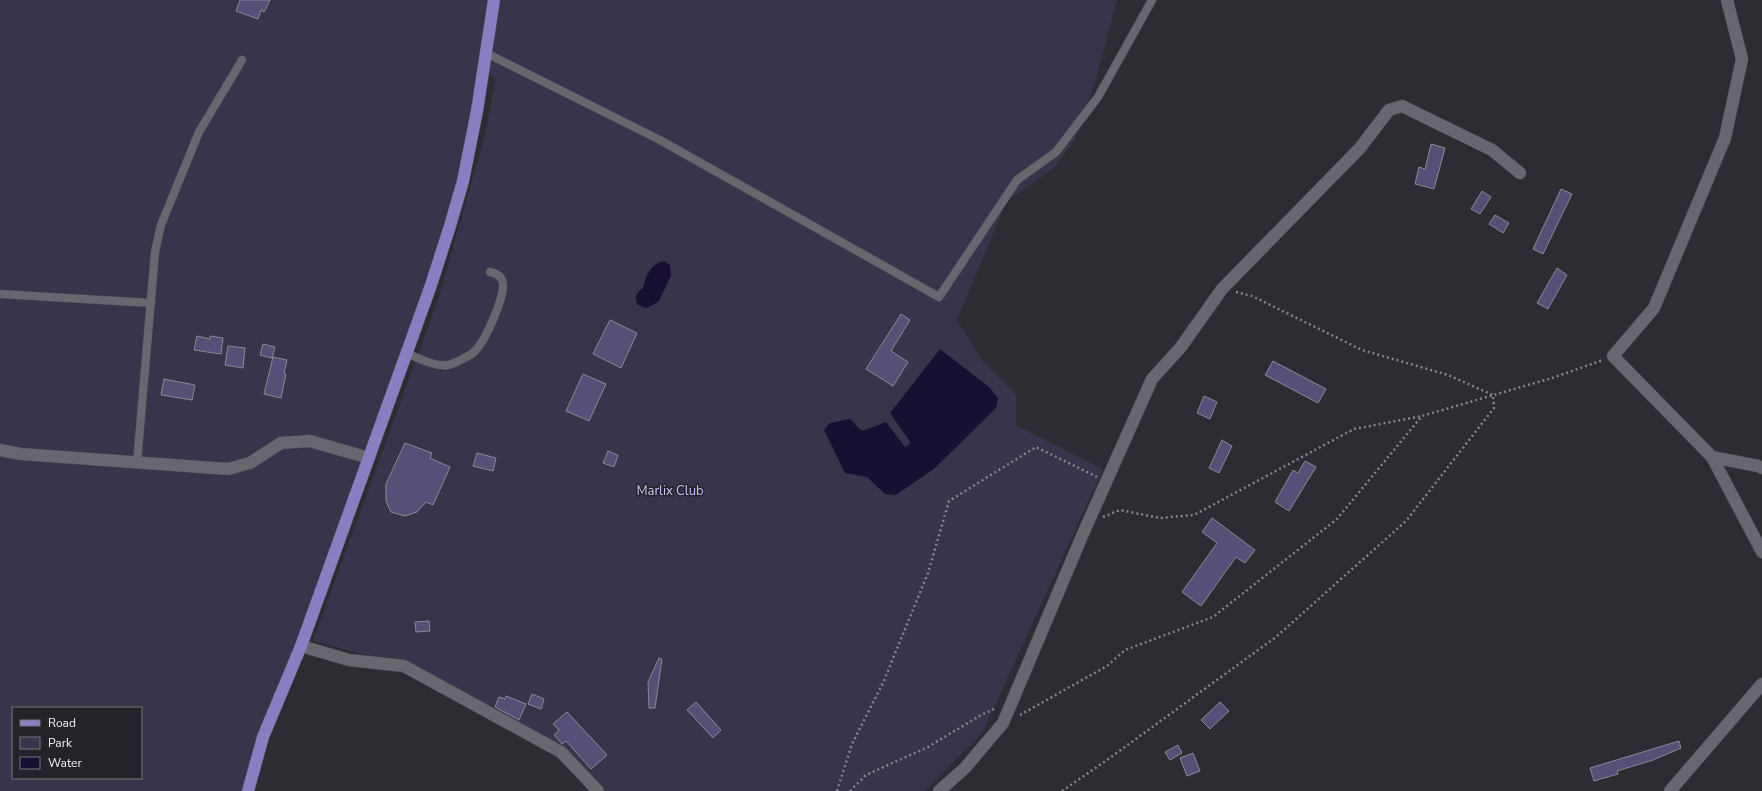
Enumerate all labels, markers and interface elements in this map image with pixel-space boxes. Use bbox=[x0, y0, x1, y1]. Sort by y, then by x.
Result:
park label: Marlix Club bbox=[636, 482, 704, 500]
legend bbox=[12, 707, 142, 779]
text: Road bbox=[48, 715, 76, 731]
text: Park bbox=[48, 735, 73, 751]
text: Water bbox=[48, 755, 82, 771]

